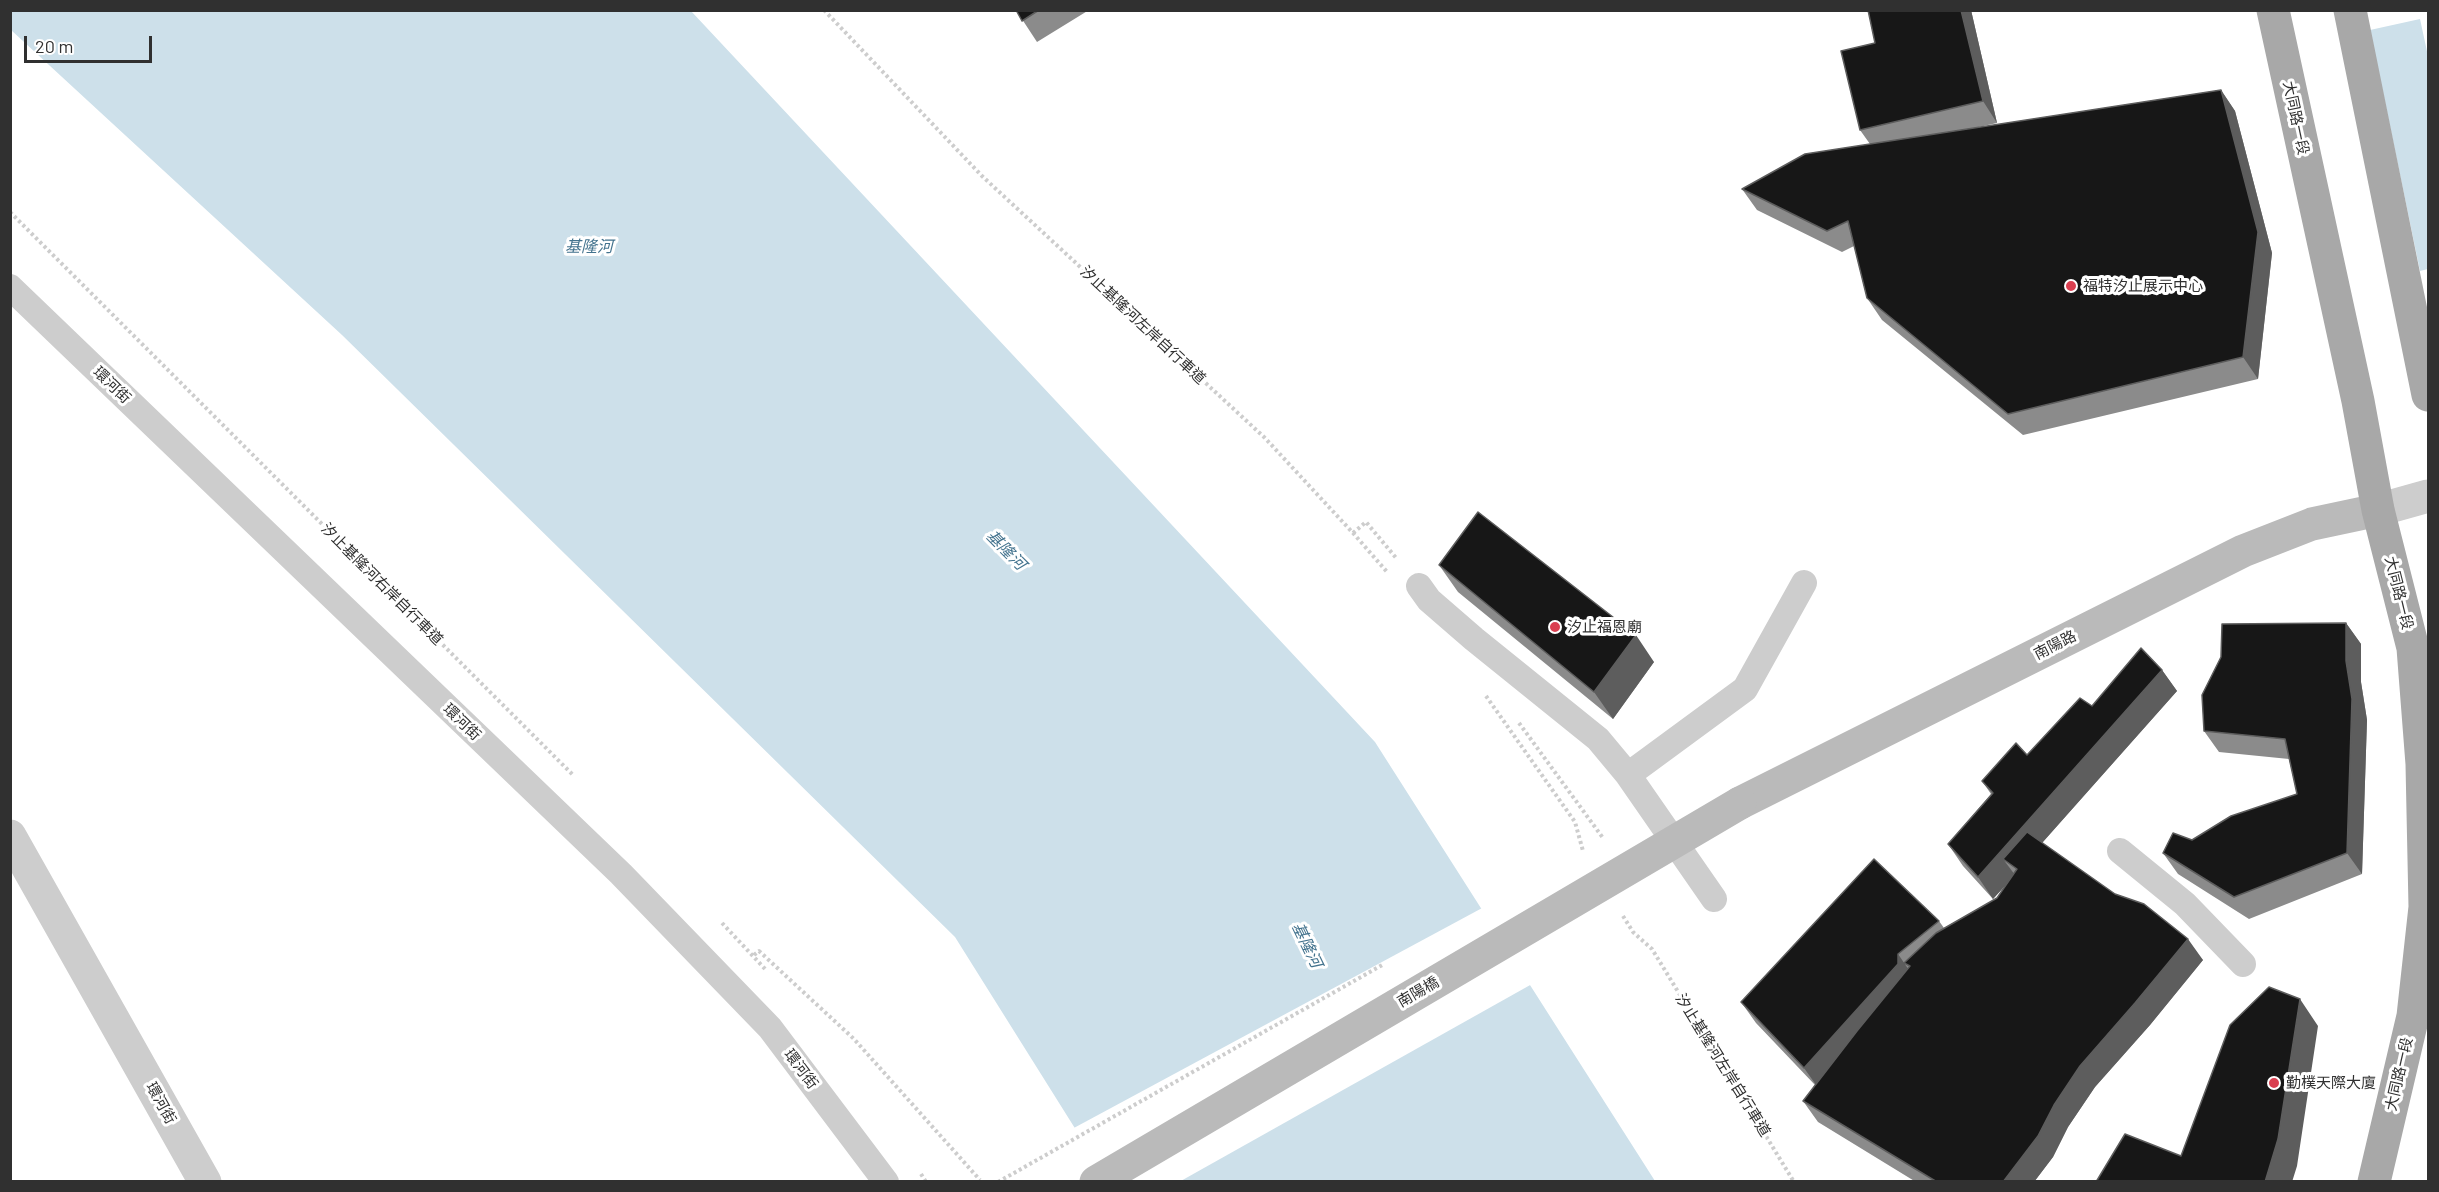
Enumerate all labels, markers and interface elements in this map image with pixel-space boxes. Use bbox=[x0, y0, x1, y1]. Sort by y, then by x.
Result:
scale bar bbox=[27, 24, 154, 62]
text: 20 m bbox=[35, 35, 73, 57]
street label: 大同路一段 bbox=[2279, 79, 2313, 157]
water label: 基隆河 bbox=[565, 237, 613, 257]
street label: 汐止基隆河左岸自行車道 bbox=[1077, 262, 1209, 388]
place label: 福特汐止展示中心 bbox=[2083, 277, 2203, 295]
marker: 福特汐止展示中心 bbox=[2064, 279, 2078, 293]
street label: 環河街 bbox=[90, 363, 134, 407]
street label: 汐止基隆河右岸自行車道 bbox=[317, 519, 447, 649]
water label: 基隆河 bbox=[982, 526, 1030, 574]
street label: 大同路一段 bbox=[2381, 554, 2417, 632]
place label: 汐止福恩廟 bbox=[1567, 618, 1642, 636]
marker: 汐止福恩廟 bbox=[1548, 620, 1562, 634]
street label: 南陽路 bbox=[2031, 627, 2079, 663]
street label: 環河街 bbox=[440, 700, 484, 744]
water label: 基隆河 bbox=[1288, 919, 1326, 971]
street label: 南陽橋 bbox=[1394, 973, 1442, 1011]
street label: 汐止基隆河左岸自行車道 bbox=[1672, 990, 1774, 1140]
street label: 大同路一段 bbox=[2382, 1035, 2416, 1113]
street label: 環河街 bbox=[780, 1046, 822, 1092]
place label: 勤樸天際大廈 bbox=[2286, 1074, 2376, 1092]
marker: 勤樸天際大廈 bbox=[2267, 1076, 2281, 1090]
street label: 環河街 bbox=[142, 1079, 180, 1127]

